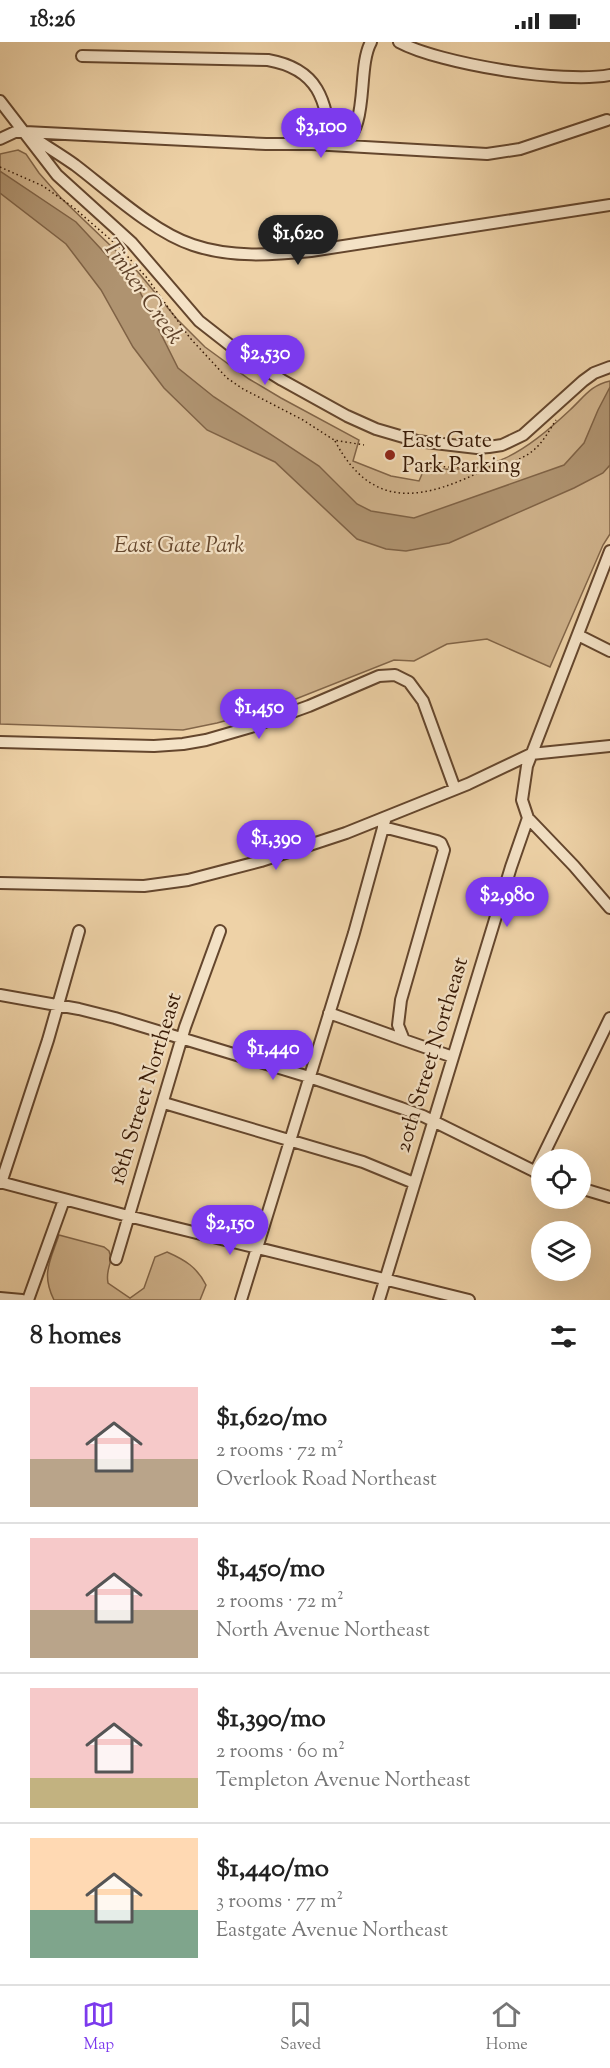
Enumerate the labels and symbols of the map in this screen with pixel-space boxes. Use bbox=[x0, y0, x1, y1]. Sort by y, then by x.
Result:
pin: $3,100 bbox=[272, 108, 370, 159]
pin: $1,620 bbox=[249, 215, 347, 266]
water label: Tinker Creek bbox=[93, 232, 191, 352]
pin: $2,530 bbox=[216, 335, 314, 386]
place label: East Gate Park Parking bbox=[402, 426, 521, 483]
marker: East Gate Park Parking bbox=[383, 448, 397, 462]
park label: East Gate Park bbox=[114, 531, 244, 563]
pin: $1,450 bbox=[210, 689, 308, 740]
pin: $1,390 bbox=[227, 820, 325, 871]
pin: $2,980 bbox=[458, 877, 556, 928]
street label: 20th Street Northeast bbox=[388, 953, 478, 1157]
street label: 18th Street Northeast bbox=[103, 989, 192, 1189]
pin: $1,440 bbox=[224, 1030, 322, 1081]
pin: $2,150 bbox=[181, 1205, 279, 1256]

